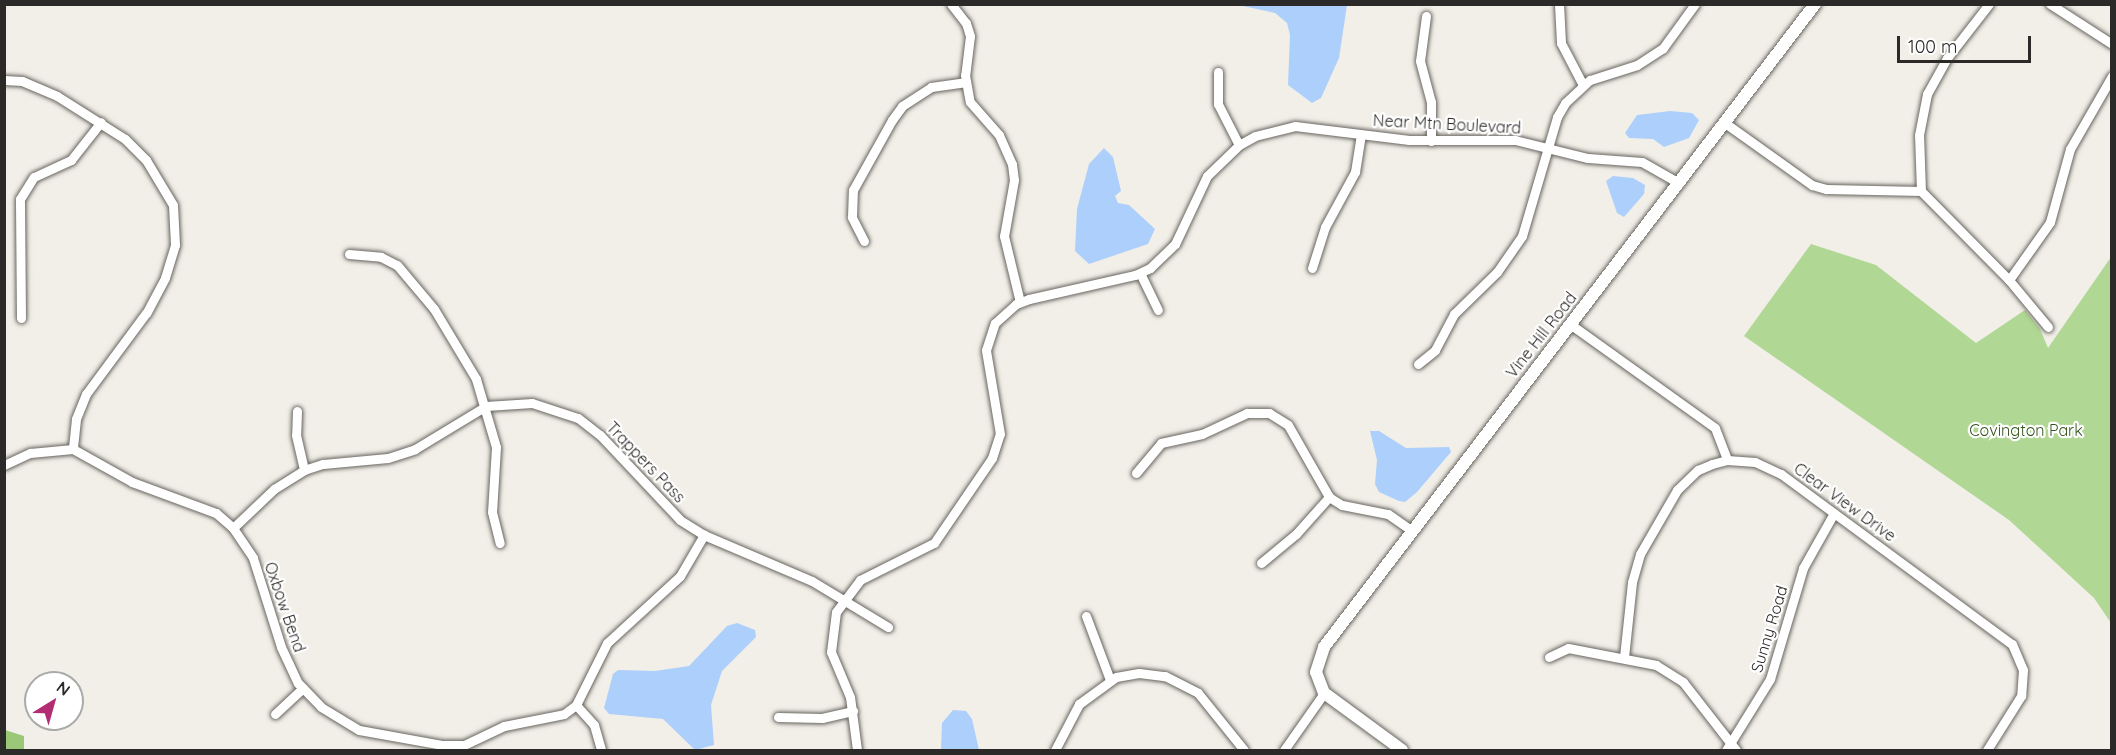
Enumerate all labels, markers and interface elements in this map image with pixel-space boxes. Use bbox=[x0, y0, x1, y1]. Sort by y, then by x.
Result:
scale bar bbox=[1900, 24, 2034, 62]
text: 100 m bbox=[1908, 35, 1957, 58]
street label: Near Mtn Boulevard bbox=[1372, 111, 1522, 137]
street label: Vine Hill Road bbox=[1502, 288, 1580, 382]
street label: Trappers Pass bbox=[603, 418, 689, 506]
park label: Covington Park bbox=[1969, 420, 2083, 440]
street label: Clear View Drive bbox=[1790, 459, 1900, 545]
street label: Oxbow Bend bbox=[261, 559, 309, 655]
street label: Sunny Road bbox=[1747, 583, 1791, 675]
north arrow bbox=[24, 671, 84, 731]
text: N bbox=[53, 677, 74, 700]

